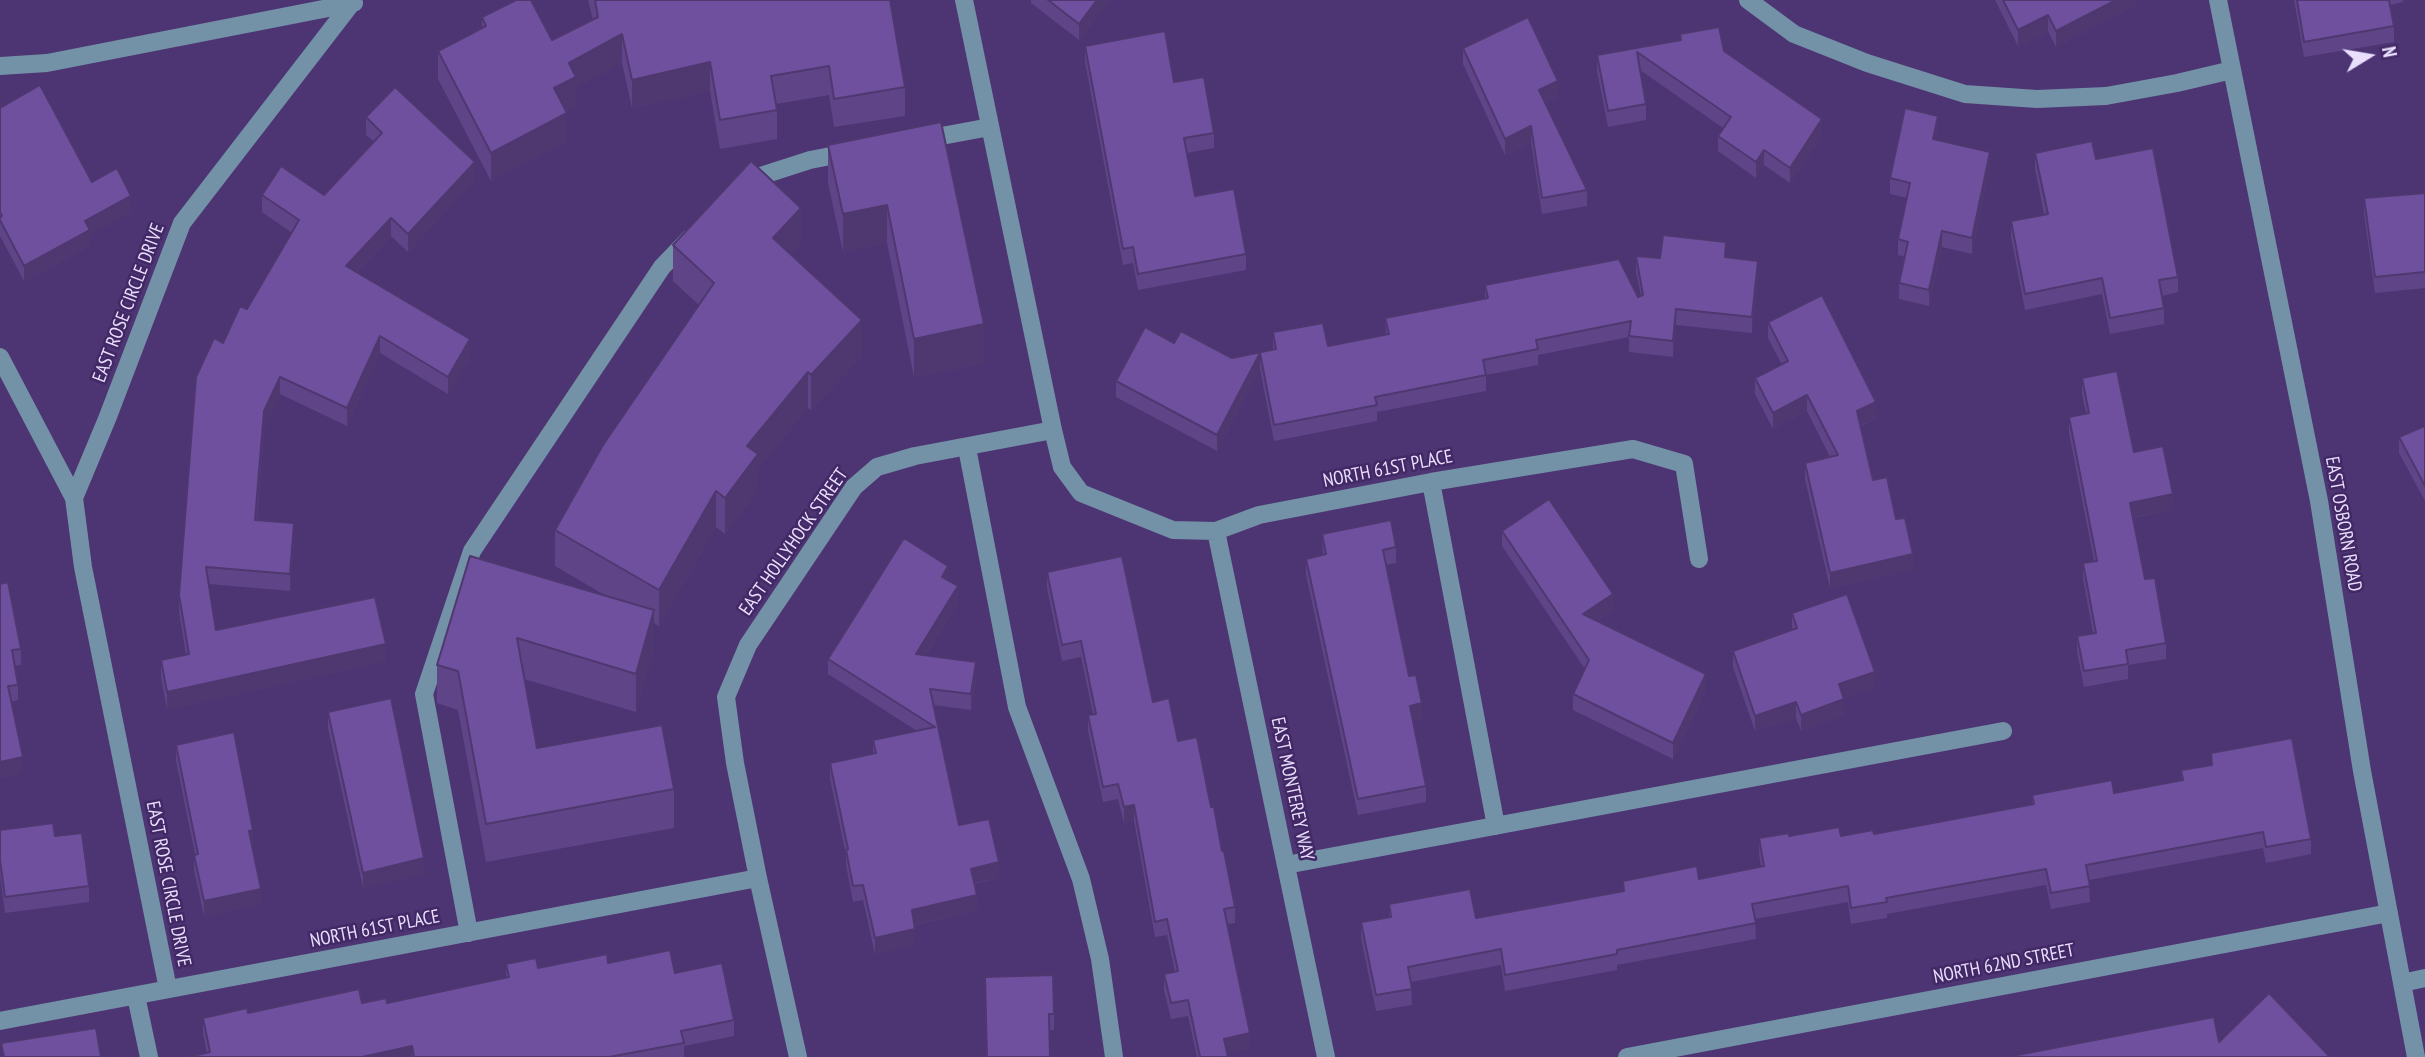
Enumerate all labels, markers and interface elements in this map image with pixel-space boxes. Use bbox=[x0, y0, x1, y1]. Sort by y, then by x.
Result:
north arrow bbox=[2334, 21, 2404, 91]
text: N bbox=[2377, 45, 2402, 59]
street label: EAST ROSE CIRCLE DRIVE bbox=[88, 220, 170, 386]
street label: NORTH 61ST PLACE bbox=[1321, 445, 1455, 493]
street label: EAST OSBORN ROAD bbox=[2320, 455, 2366, 593]
street label: EAST HOLLYHOCK STREET bbox=[735, 464, 853, 620]
street label: EAST MONTEREY WAY bbox=[1266, 715, 1318, 863]
street label: EAST ROSE CIRCLE DRIVE bbox=[141, 799, 195, 969]
street label: NORTH 61ST PLACE bbox=[308, 905, 442, 953]
street label: NORTH 62ND STREET bbox=[1931, 939, 2077, 989]

